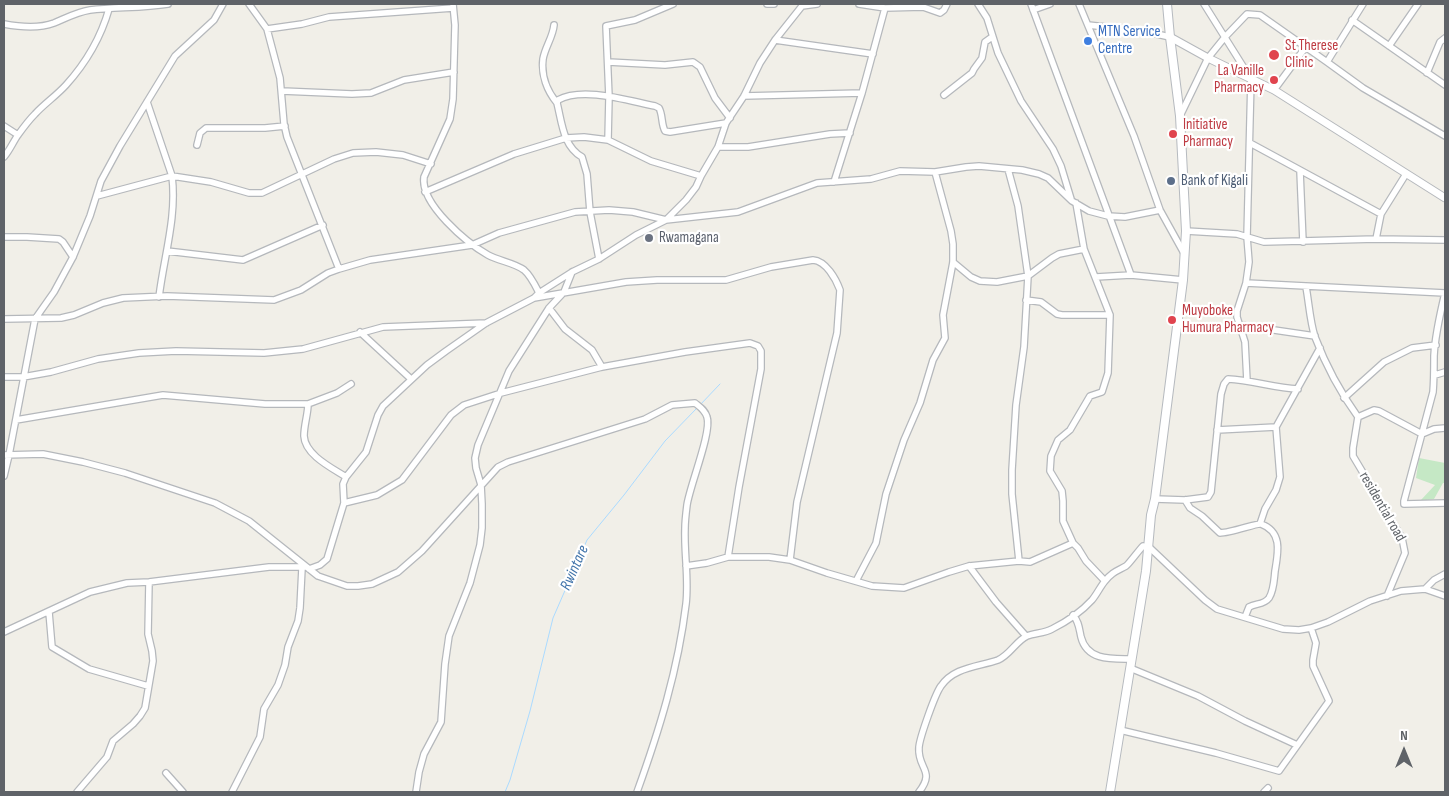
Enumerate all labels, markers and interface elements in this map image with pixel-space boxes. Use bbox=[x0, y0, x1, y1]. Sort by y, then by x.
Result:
place label: MTN Service Centre bbox=[1098, 23, 1160, 58]
marker: MTN Service Centre bbox=[1082, 35, 1094, 47]
place label: St Therese Clinic bbox=[1285, 37, 1338, 72]
marker: St Therese Clinic bbox=[1267, 48, 1281, 62]
place label: La Vanille Pharmacy bbox=[1214, 62, 1264, 97]
marker: La Vanille Pharmacy bbox=[1268, 74, 1280, 86]
place label: Initiative Pharmacy bbox=[1183, 116, 1233, 151]
marker: Initiative Pharmacy bbox=[1167, 128, 1179, 140]
place label: Bank of Kigali bbox=[1181, 172, 1248, 190]
marker: Bank of Kigali bbox=[1165, 175, 1177, 187]
place label: Rwamagana bbox=[659, 229, 719, 247]
marker: Rwamagana bbox=[643, 232, 655, 244]
place label: Muyoboke Humura Pharmacy bbox=[1182, 302, 1274, 337]
marker: Muyoboke Humura Pharmacy bbox=[1166, 314, 1178, 326]
street label: residential road bbox=[1355, 469, 1409, 545]
water label: Rwintare bbox=[557, 543, 593, 593]
north arrow bbox=[1379, 726, 1429, 776]
text: N bbox=[1400, 727, 1408, 744]

